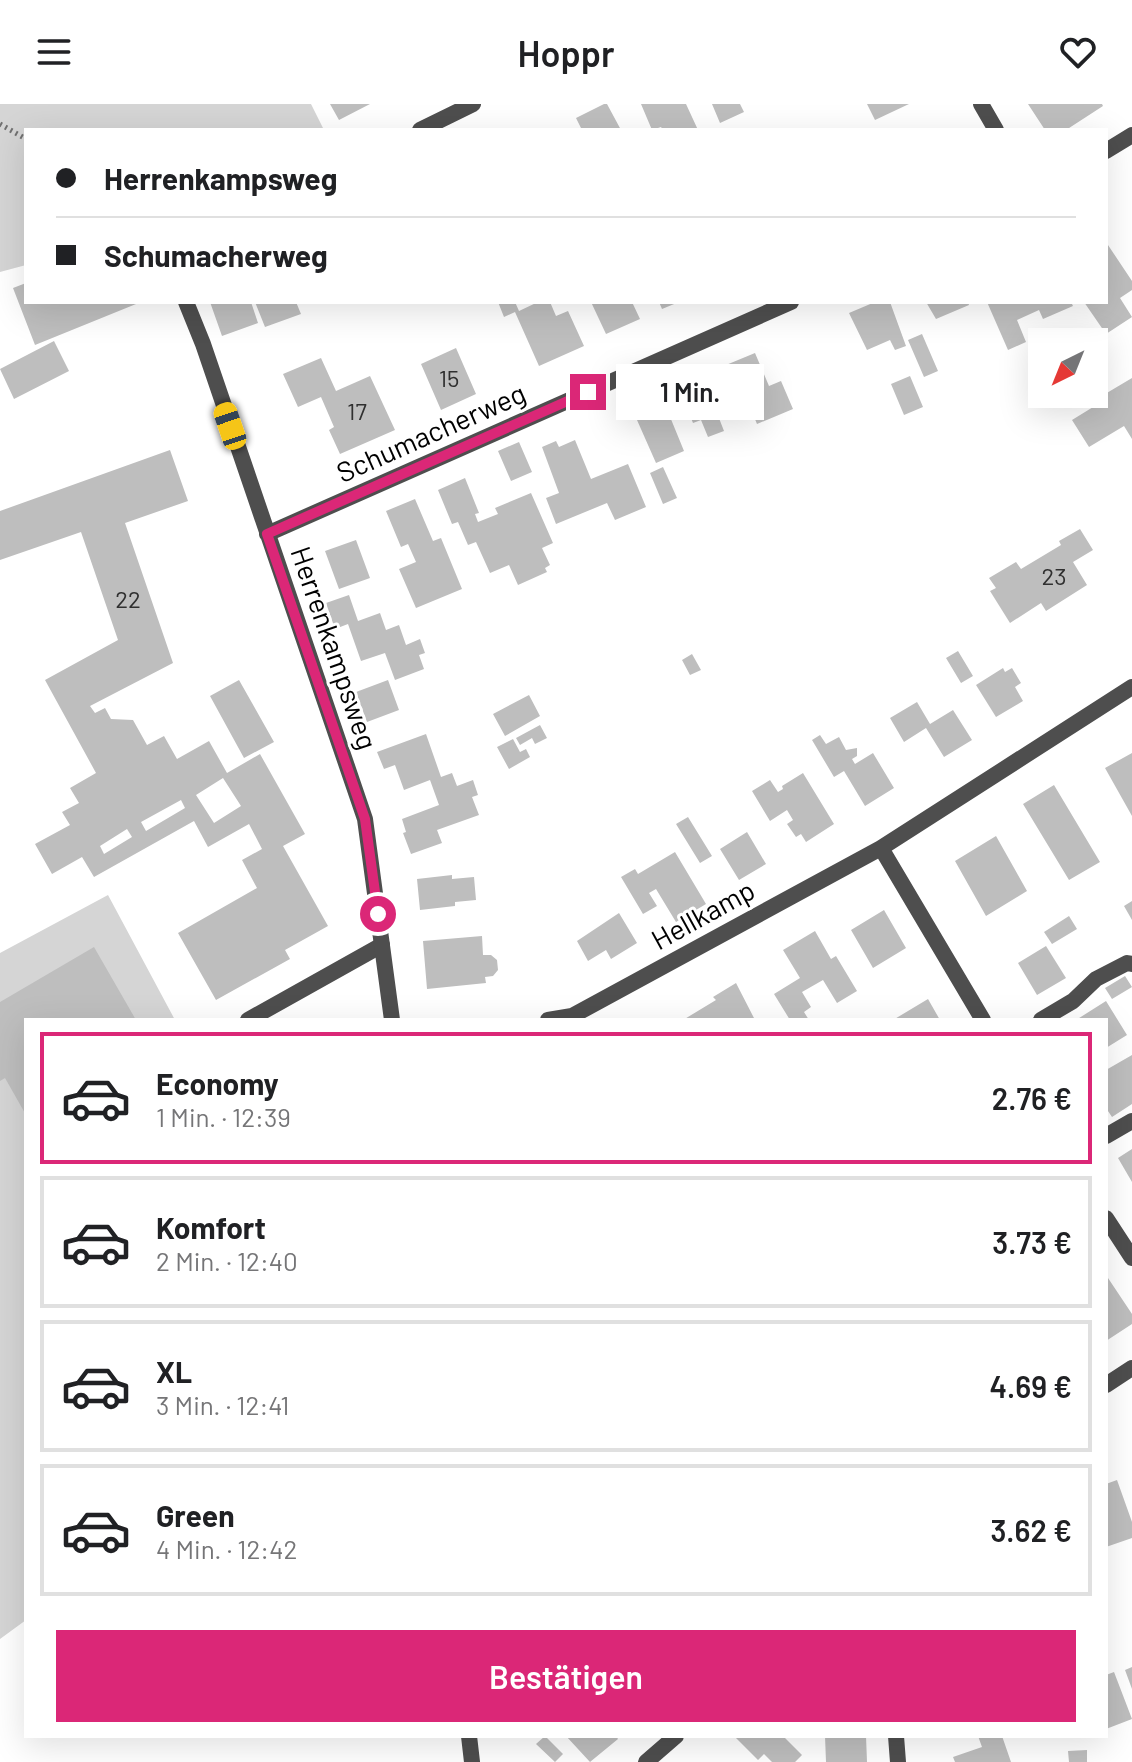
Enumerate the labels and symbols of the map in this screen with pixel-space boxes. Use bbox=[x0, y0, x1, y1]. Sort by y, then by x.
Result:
north arrow bbox=[1028, 328, 1108, 408]
house number: 15 bbox=[439, 363, 459, 392]
callout: 1 Min. bbox=[616, 364, 764, 420]
route end bbox=[570, 374, 606, 410]
street label: Schumacherweg bbox=[331, 375, 530, 489]
house number: 17 bbox=[347, 396, 367, 425]
car bbox=[211, 399, 249, 453]
street label: Herrenkampsweg bbox=[284, 542, 386, 754]
house number: 23 bbox=[1041, 561, 1067, 590]
house number: 22 bbox=[115, 584, 141, 613]
street label: Hellkamp bbox=[645, 872, 760, 956]
route start bbox=[360, 896, 396, 932]

